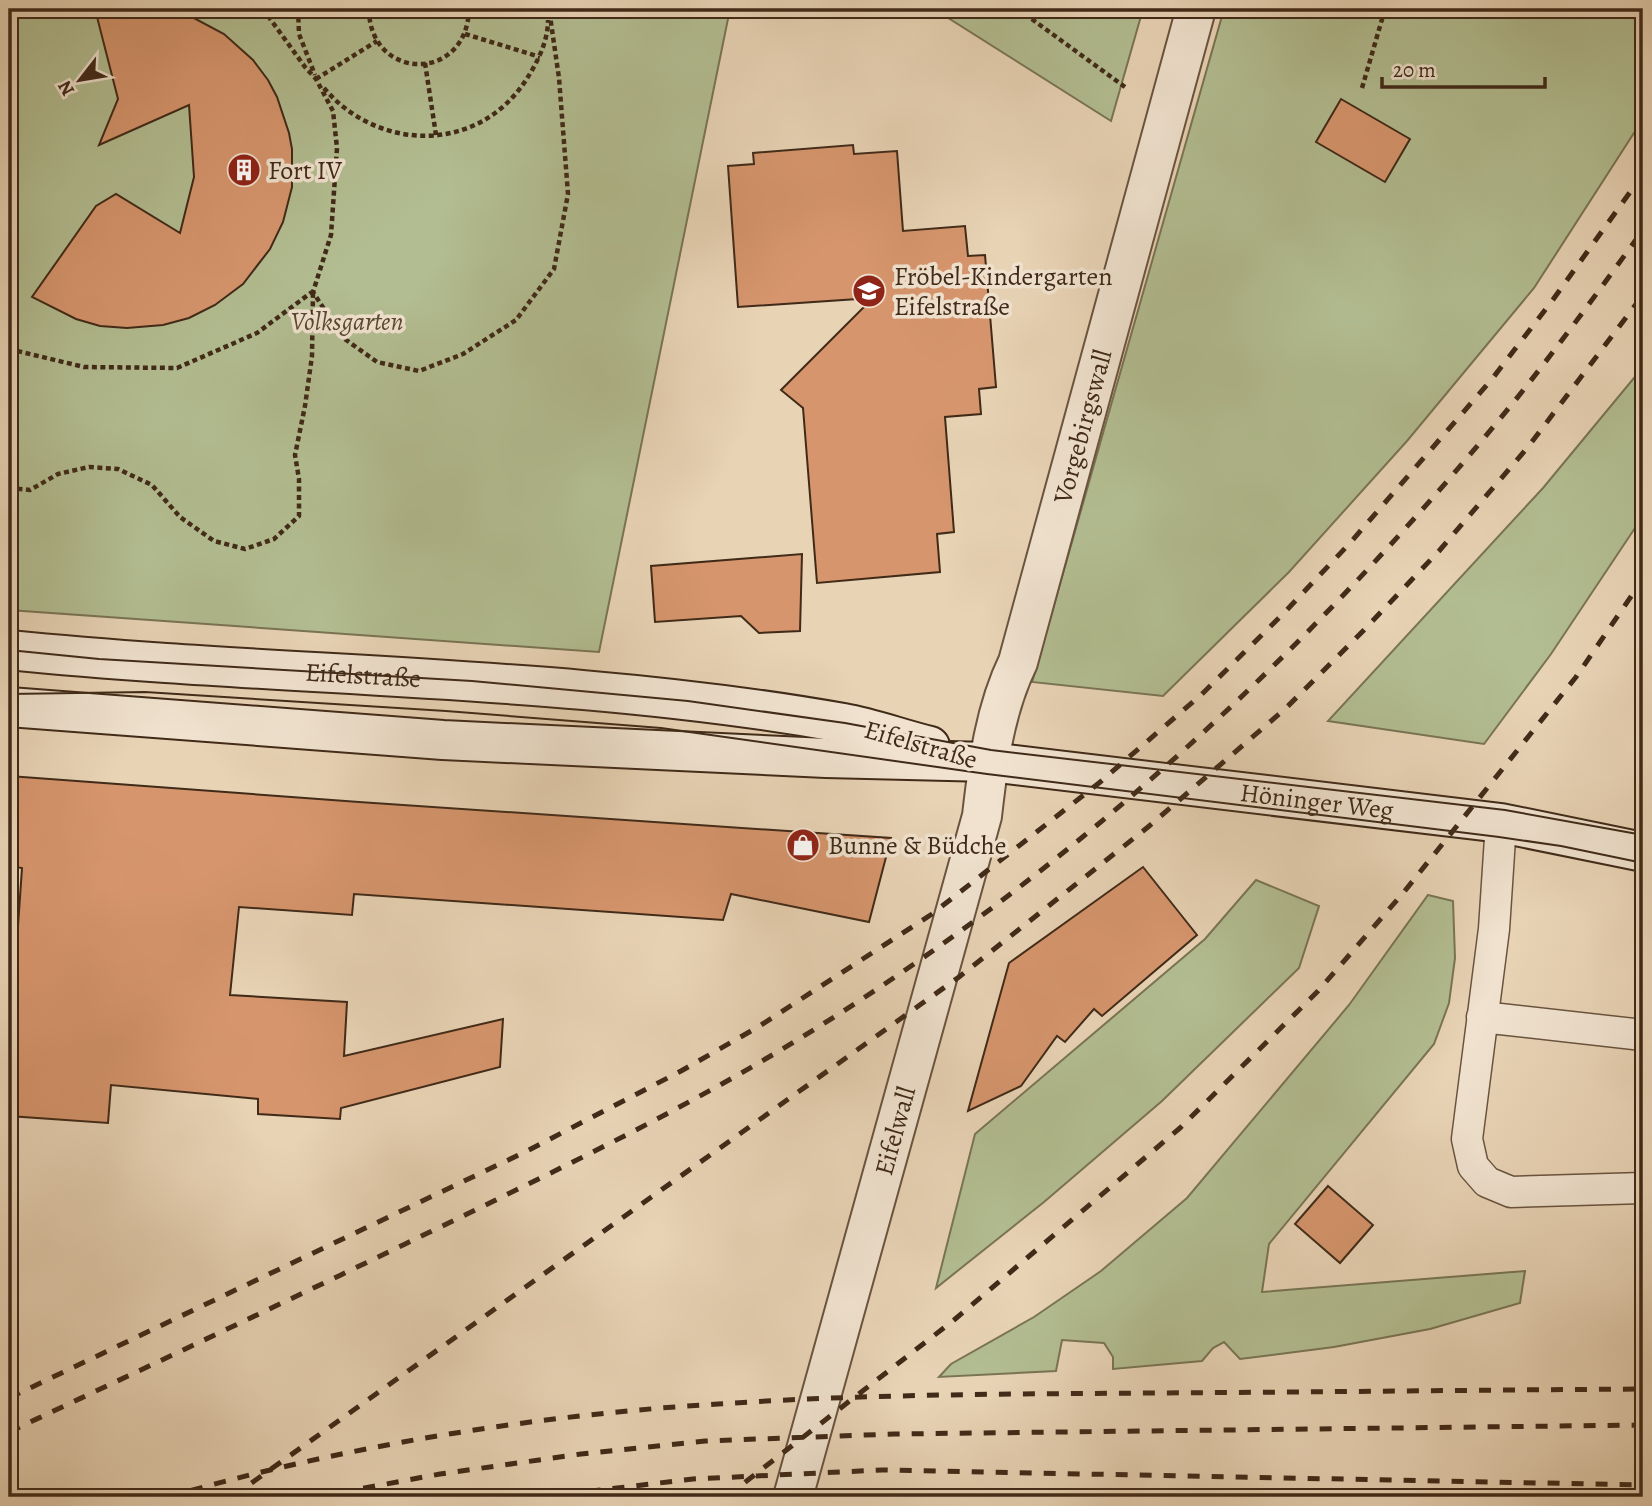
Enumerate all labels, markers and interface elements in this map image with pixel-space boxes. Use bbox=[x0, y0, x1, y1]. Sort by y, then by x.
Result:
north arrow bbox=[46, 46, 116, 116]
scale bar bbox=[1382, 46, 1545, 90]
text: 20 m bbox=[1393, 56, 1436, 84]
text: N bbox=[51, 75, 81, 101]
building icon: Fort IV bbox=[225, 151, 263, 189]
place label: Fort IV bbox=[268, 153, 342, 188]
place label: Fröbel-Kindergarten Eifelstraße bbox=[894, 259, 1112, 324]
school or university icon: Fröbel-Kindergarten Eifelstraße bbox=[850, 272, 888, 310]
park label: Volksgarten bbox=[291, 304, 403, 339]
street label: Vorgebirgswall bbox=[1045, 345, 1120, 508]
street label: Eifelstraße bbox=[304, 655, 422, 696]
street label: Eifelstraße bbox=[860, 712, 981, 777]
street label: Höninger Weg bbox=[1238, 775, 1396, 828]
shop icon: Bunne & Büdche bbox=[784, 826, 822, 864]
place label: Bunne & Büdche bbox=[828, 828, 1006, 863]
street label: Eifelwall bbox=[866, 1083, 924, 1179]

